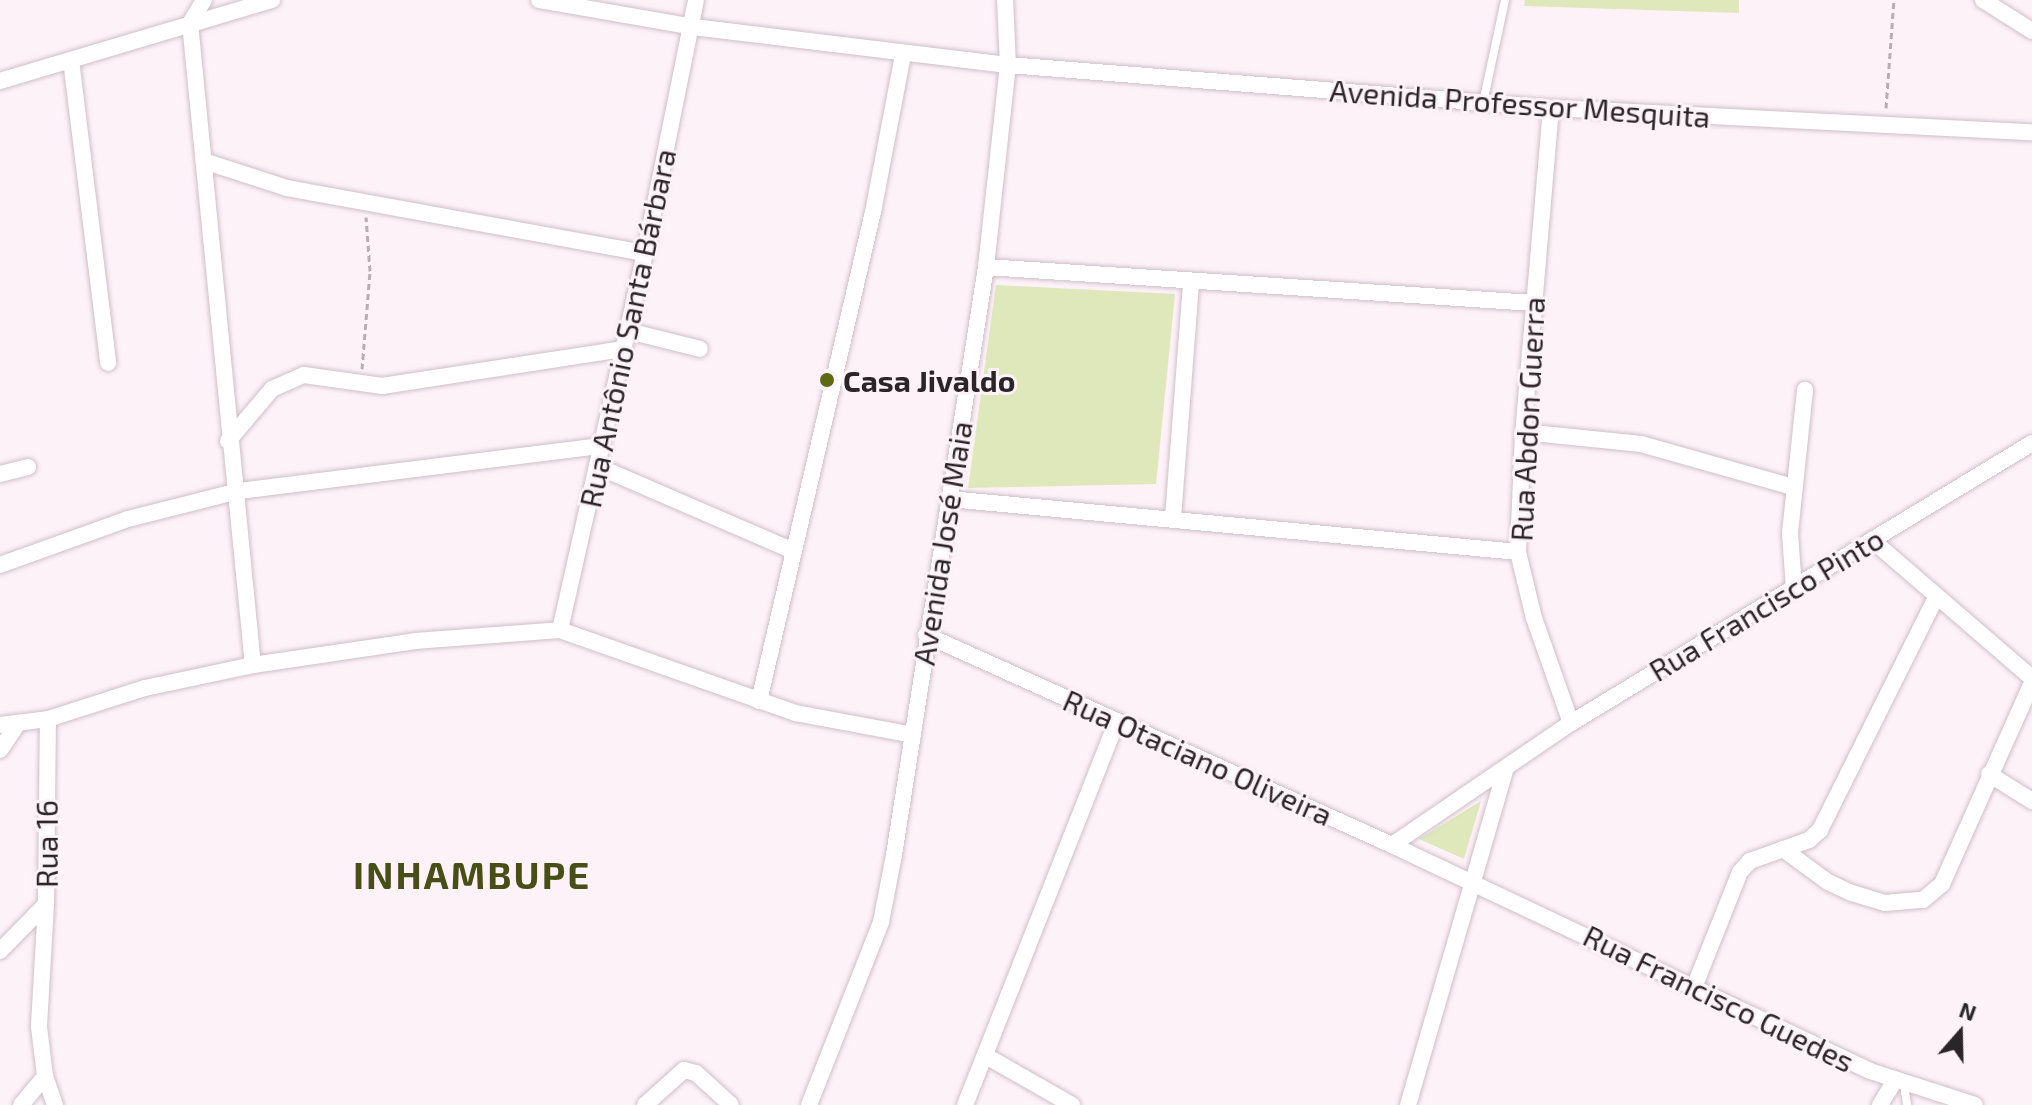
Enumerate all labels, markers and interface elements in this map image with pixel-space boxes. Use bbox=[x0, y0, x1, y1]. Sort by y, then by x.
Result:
street label: Avenida Professor Mesquita bbox=[1328, 72, 1712, 134]
street label: Rua Antônio Santa Bárbara bbox=[571, 145, 683, 511]
street label: Rua Abdon Guerra bbox=[1503, 295, 1551, 543]
place label: Casa Jivaldo bbox=[843, 362, 1016, 398]
marker: Casa Jivaldo bbox=[818, 371, 836, 389]
street label: Avenida José Maia bbox=[905, 418, 979, 668]
street label: Rua Francisco Pinto bbox=[1642, 520, 1890, 688]
street label: Rua Otaciano Oliveira bbox=[1058, 681, 1338, 833]
street label: Rua 16 bbox=[28, 800, 64, 888]
district label: INHAMBUPE bbox=[353, 852, 591, 898]
street label: Rua Francisco Guedes bbox=[1578, 917, 1860, 1079]
north arrow bbox=[1920, 993, 2000, 1073]
text: N bbox=[1956, 996, 1980, 1025]

